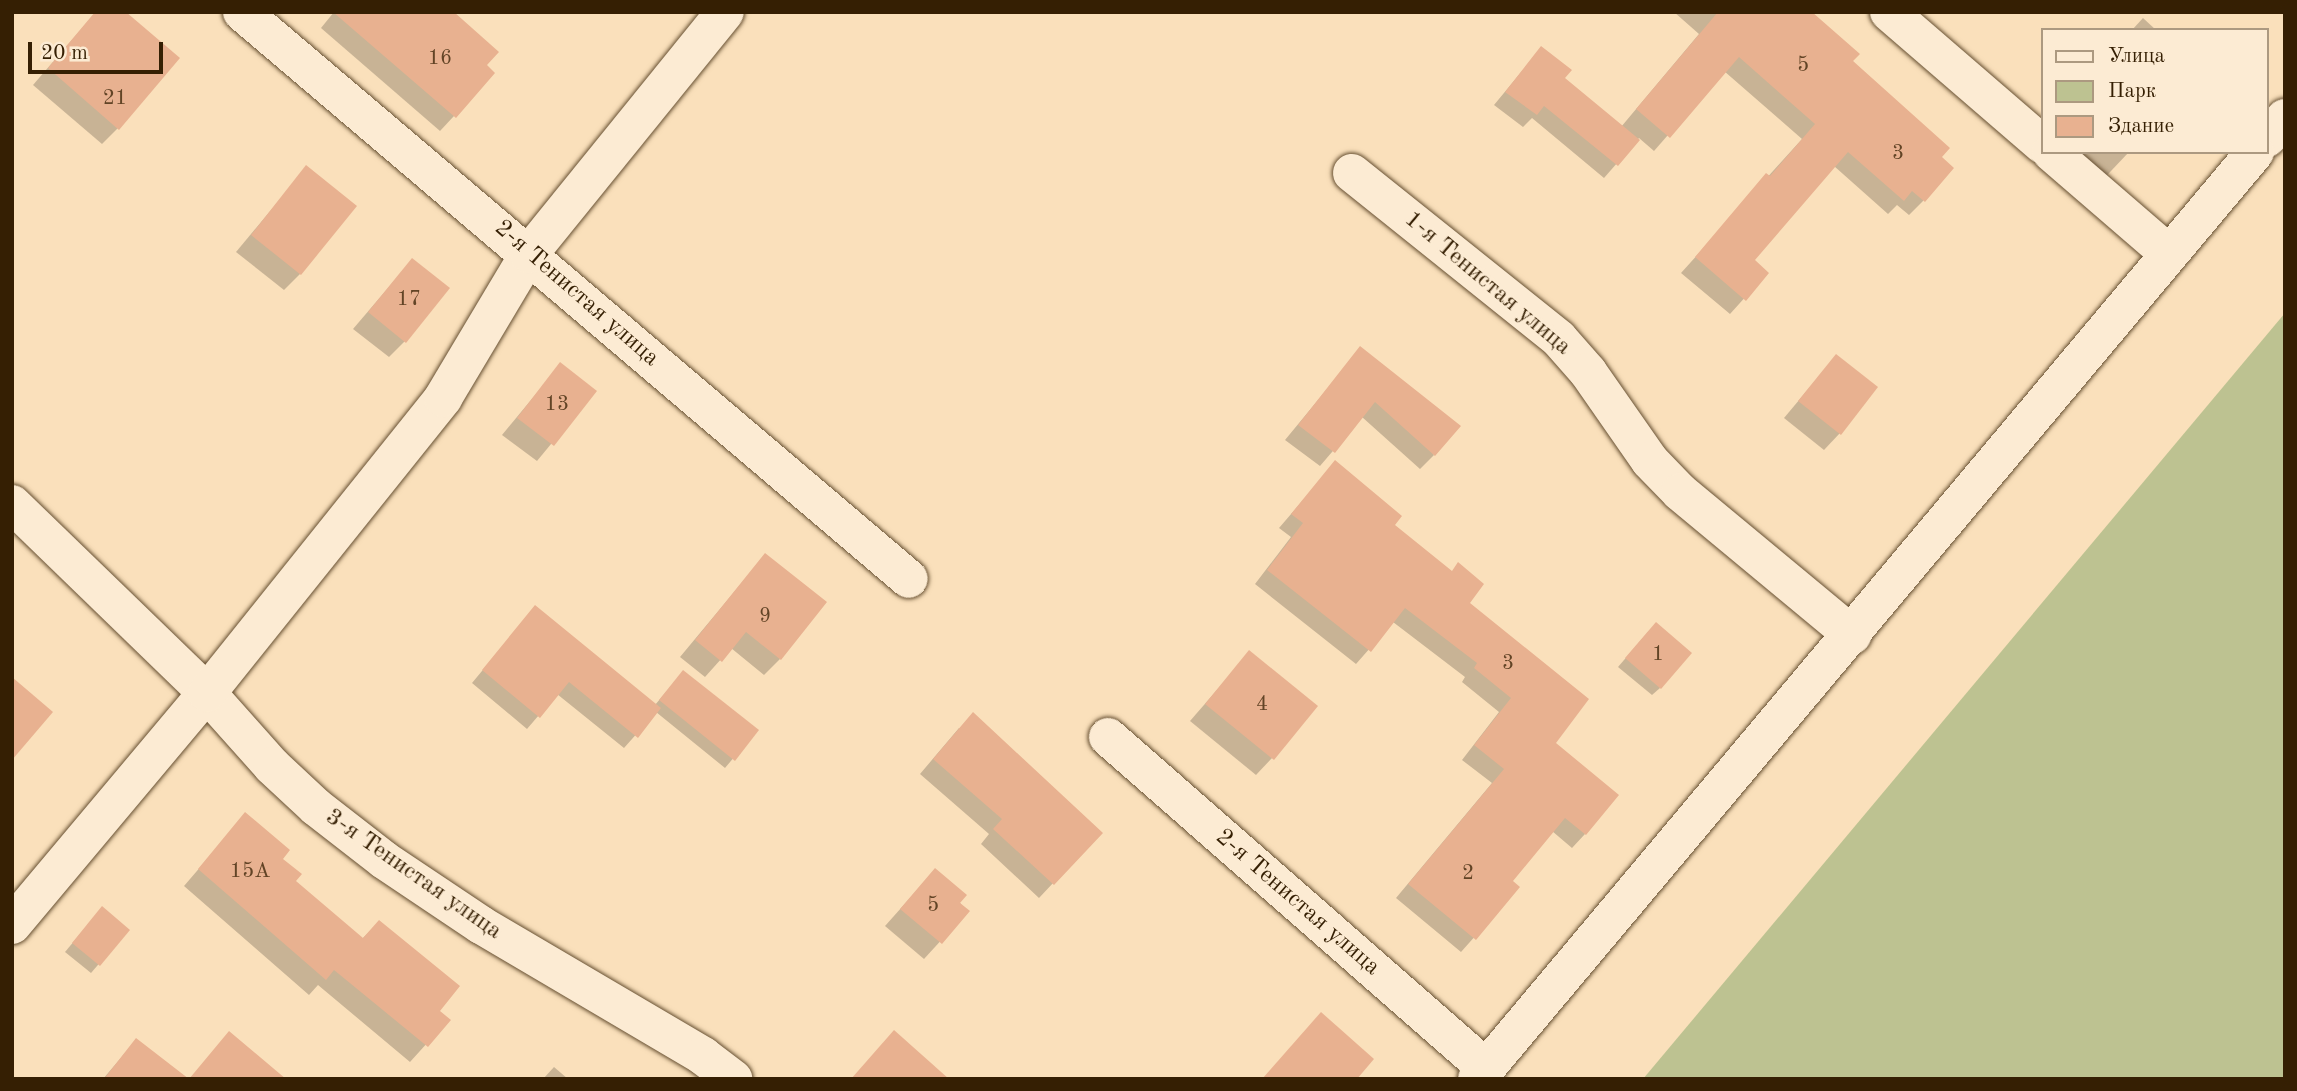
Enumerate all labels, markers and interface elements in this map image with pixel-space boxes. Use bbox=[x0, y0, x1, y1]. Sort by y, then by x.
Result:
scale bar bbox=[32, 28, 166, 72]
legend bbox=[2042, 28, 2269, 154]
text: 20 m bbox=[41, 43, 88, 64]
house number: 16 bbox=[428, 46, 452, 72]
text: Улица bbox=[2108, 46, 2165, 67]
house number: 5 bbox=[1797, 53, 1809, 79]
text: Парк bbox=[2108, 81, 2156, 102]
house number: 21 bbox=[103, 86, 127, 112]
text: Здание bbox=[2108, 116, 2174, 137]
house number: 3 bbox=[1892, 141, 1904, 167]
street label: 1-я Тенистая улица bbox=[1398, 206, 1576, 362]
street label: 2-я Тенистая улица bbox=[488, 215, 664, 373]
house number: 17 bbox=[397, 287, 421, 313]
house number: 13 bbox=[545, 392, 569, 418]
house number: 9 bbox=[759, 604, 771, 630]
house number: 1 bbox=[1652, 642, 1664, 668]
house number: 3 bbox=[1502, 651, 1514, 677]
house number: 4 bbox=[1256, 692, 1268, 718]
street label: 3-я Тенистая улица bbox=[319, 803, 507, 947]
street label: 2-я Тенистая улица bbox=[1209, 824, 1385, 982]
house number: 15А bbox=[230, 859, 270, 885]
house number: 2 bbox=[1462, 861, 1474, 887]
house number: 5 bbox=[927, 893, 939, 919]

